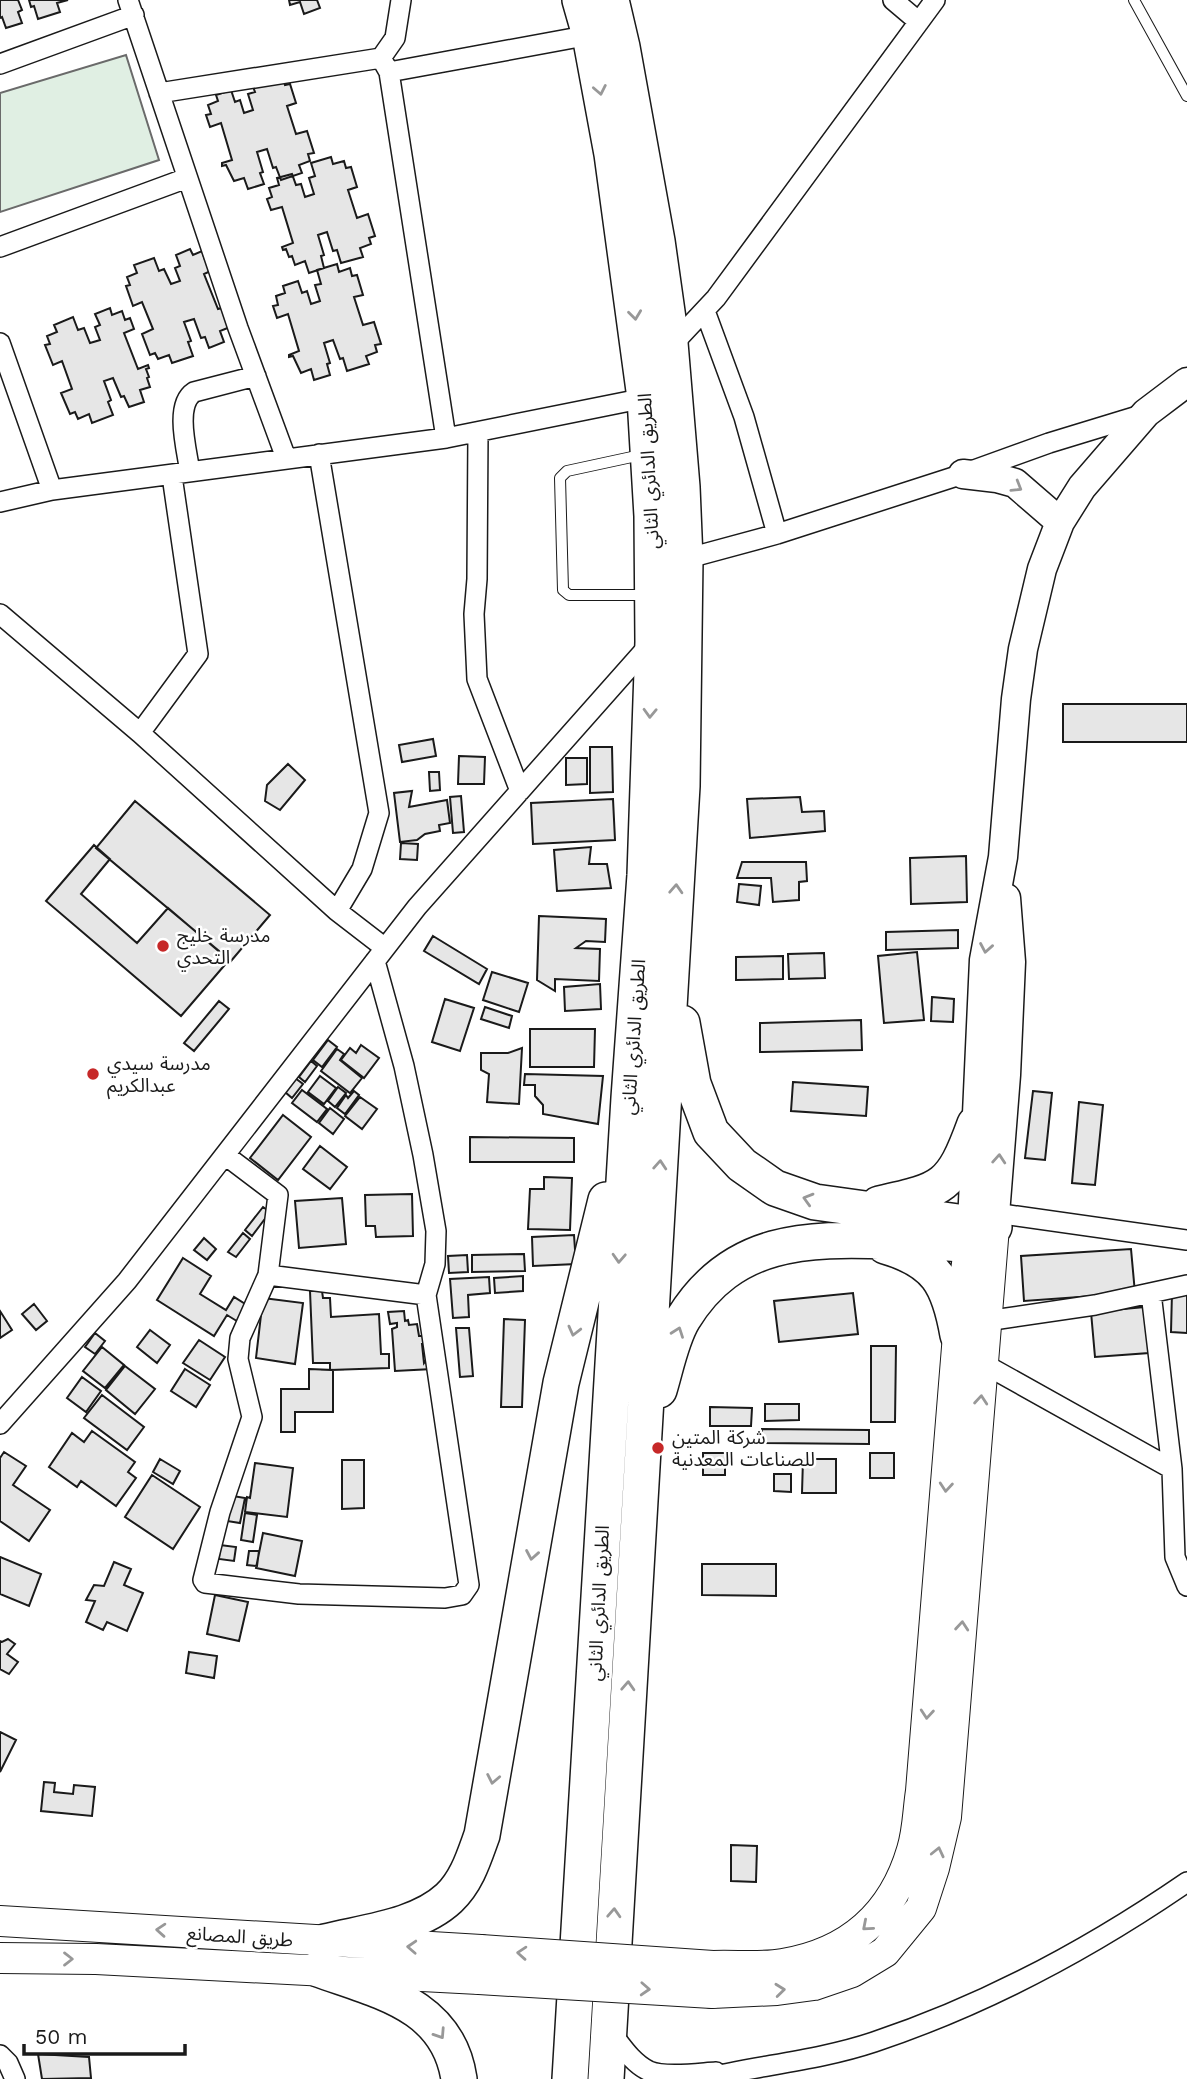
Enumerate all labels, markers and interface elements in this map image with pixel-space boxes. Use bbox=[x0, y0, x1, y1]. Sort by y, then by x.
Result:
one-way arrow bbox=[592, 84, 607, 96]
one-way arrow bbox=[627, 309, 642, 321]
street label: الطريق الدائري الثاني bbox=[633, 392, 667, 550]
one-way arrow bbox=[1009, 478, 1022, 491]
one-way arrow bbox=[643, 708, 658, 719]
one-way arrow bbox=[668, 884, 683, 895]
place label: مدرسة خليج التحدي bbox=[177, 924, 270, 972]
marker: مدرسة خليج التحدي bbox=[155, 938, 171, 954]
one-way arrow bbox=[979, 942, 994, 954]
street label: الطريق الدائري الثاني bbox=[617, 958, 654, 1116]
place label: مدرسة سيدي عبدالكريم bbox=[107, 1052, 211, 1100]
marker: مدرسة سيدي عبدالكريم bbox=[85, 1066, 101, 1082]
one-way arrow bbox=[992, 1153, 1007, 1164]
one-way arrow bbox=[652, 1160, 667, 1171]
one-way arrow bbox=[802, 1193, 814, 1207]
one-way arrow bbox=[612, 1253, 627, 1264]
one-way arrow bbox=[568, 1325, 582, 1337]
one-way arrow bbox=[670, 1326, 684, 1338]
one-way arrow bbox=[973, 1394, 988, 1405]
place label: شركة المتين للصناعات المعدنية bbox=[672, 1426, 815, 1471]
marker: شركة المتين للصناعات المعدنية bbox=[650, 1440, 666, 1456]
one-way arrow bbox=[939, 1482, 954, 1493]
street label: الطريق الدائري الثاني bbox=[583, 1524, 617, 1682]
one-way arrow bbox=[525, 1549, 540, 1561]
one-way arrow bbox=[954, 1621, 969, 1632]
one-way arrow bbox=[620, 1680, 635, 1691]
one-way arrow bbox=[920, 1708, 935, 1719]
one-way arrow bbox=[486, 1773, 501, 1785]
one-way arrow bbox=[930, 1846, 944, 1858]
one-way arrow bbox=[607, 1907, 622, 1918]
one-way arrow bbox=[862, 1918, 875, 1930]
street label: طريق المصانع bbox=[186, 1921, 294, 1955]
one-way arrow bbox=[155, 1923, 166, 1938]
one-way arrow bbox=[407, 1939, 418, 1954]
one-way arrow bbox=[517, 1946, 528, 1961]
one-way arrow bbox=[63, 1951, 74, 1967]
one-way arrow bbox=[639, 1982, 650, 1997]
one-way arrow bbox=[775, 1982, 786, 1997]
scale bar bbox=[24, 2012, 186, 2056]
text: 50 m bbox=[35, 2024, 87, 2049]
one-way arrow bbox=[432, 2027, 445, 2040]

